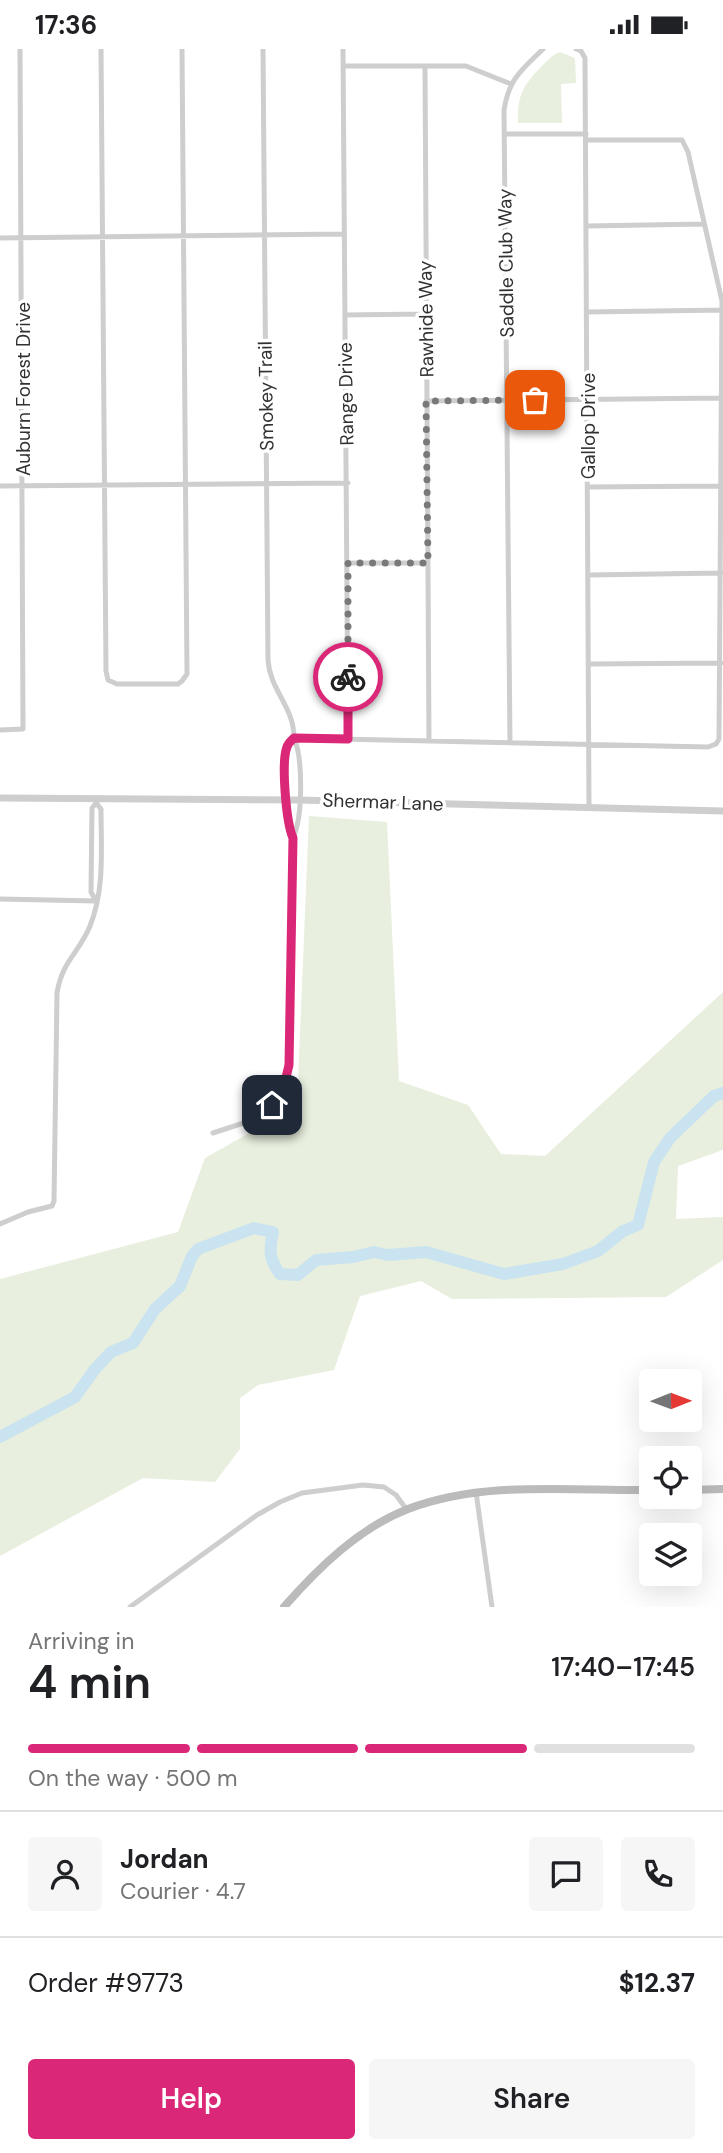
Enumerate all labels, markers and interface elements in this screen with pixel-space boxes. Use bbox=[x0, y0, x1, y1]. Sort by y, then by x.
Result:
text: 17:36 bbox=[35, 8, 97, 42]
street label: Saddle Club Way bbox=[492, 188, 520, 338]
street label: Rawhide Way bbox=[412, 260, 440, 378]
street label: Auburn Forest Drive bbox=[11, 302, 36, 476]
street label: Smokey Trail bbox=[253, 341, 279, 451]
street label: Range Drive bbox=[333, 342, 359, 446]
pin bbox=[505, 370, 565, 430]
street label: Gallop Drive bbox=[576, 373, 601, 479]
icon: bag bbox=[516, 381, 554, 419]
courier bbox=[313, 642, 383, 712]
icon: bike bbox=[329, 658, 367, 696]
street label: Shermar Lane bbox=[322, 787, 444, 817]
pin bbox=[242, 1075, 302, 1135]
icon: home bbox=[253, 1086, 291, 1124]
north arrow bbox=[639, 1369, 702, 1431]
map controls bbox=[639, 1369, 702, 1586]
button: locate bbox=[639, 1446, 702, 1509]
button: layers bbox=[639, 1523, 702, 1586]
text: Arriving in bbox=[28, 1626, 134, 1656]
text: 17:40–17:45 bbox=[551, 1650, 695, 1684]
text: 4 min bbox=[28, 1652, 151, 1712]
text: On the way · 500 m bbox=[28, 1763, 238, 1793]
button: person bbox=[28, 1837, 102, 1911]
button: chat bbox=[529, 1837, 603, 1911]
button: phone bbox=[621, 1837, 695, 1911]
text: Jordan bbox=[120, 1842, 209, 1876]
text: Courier · 4.7 bbox=[120, 1876, 246, 1906]
text: Order #9773 bbox=[28, 1966, 184, 2000]
text: $12.37 bbox=[619, 1966, 695, 2000]
button: Help bbox=[28, 2059, 355, 2139]
button: Share bbox=[369, 2059, 695, 2139]

